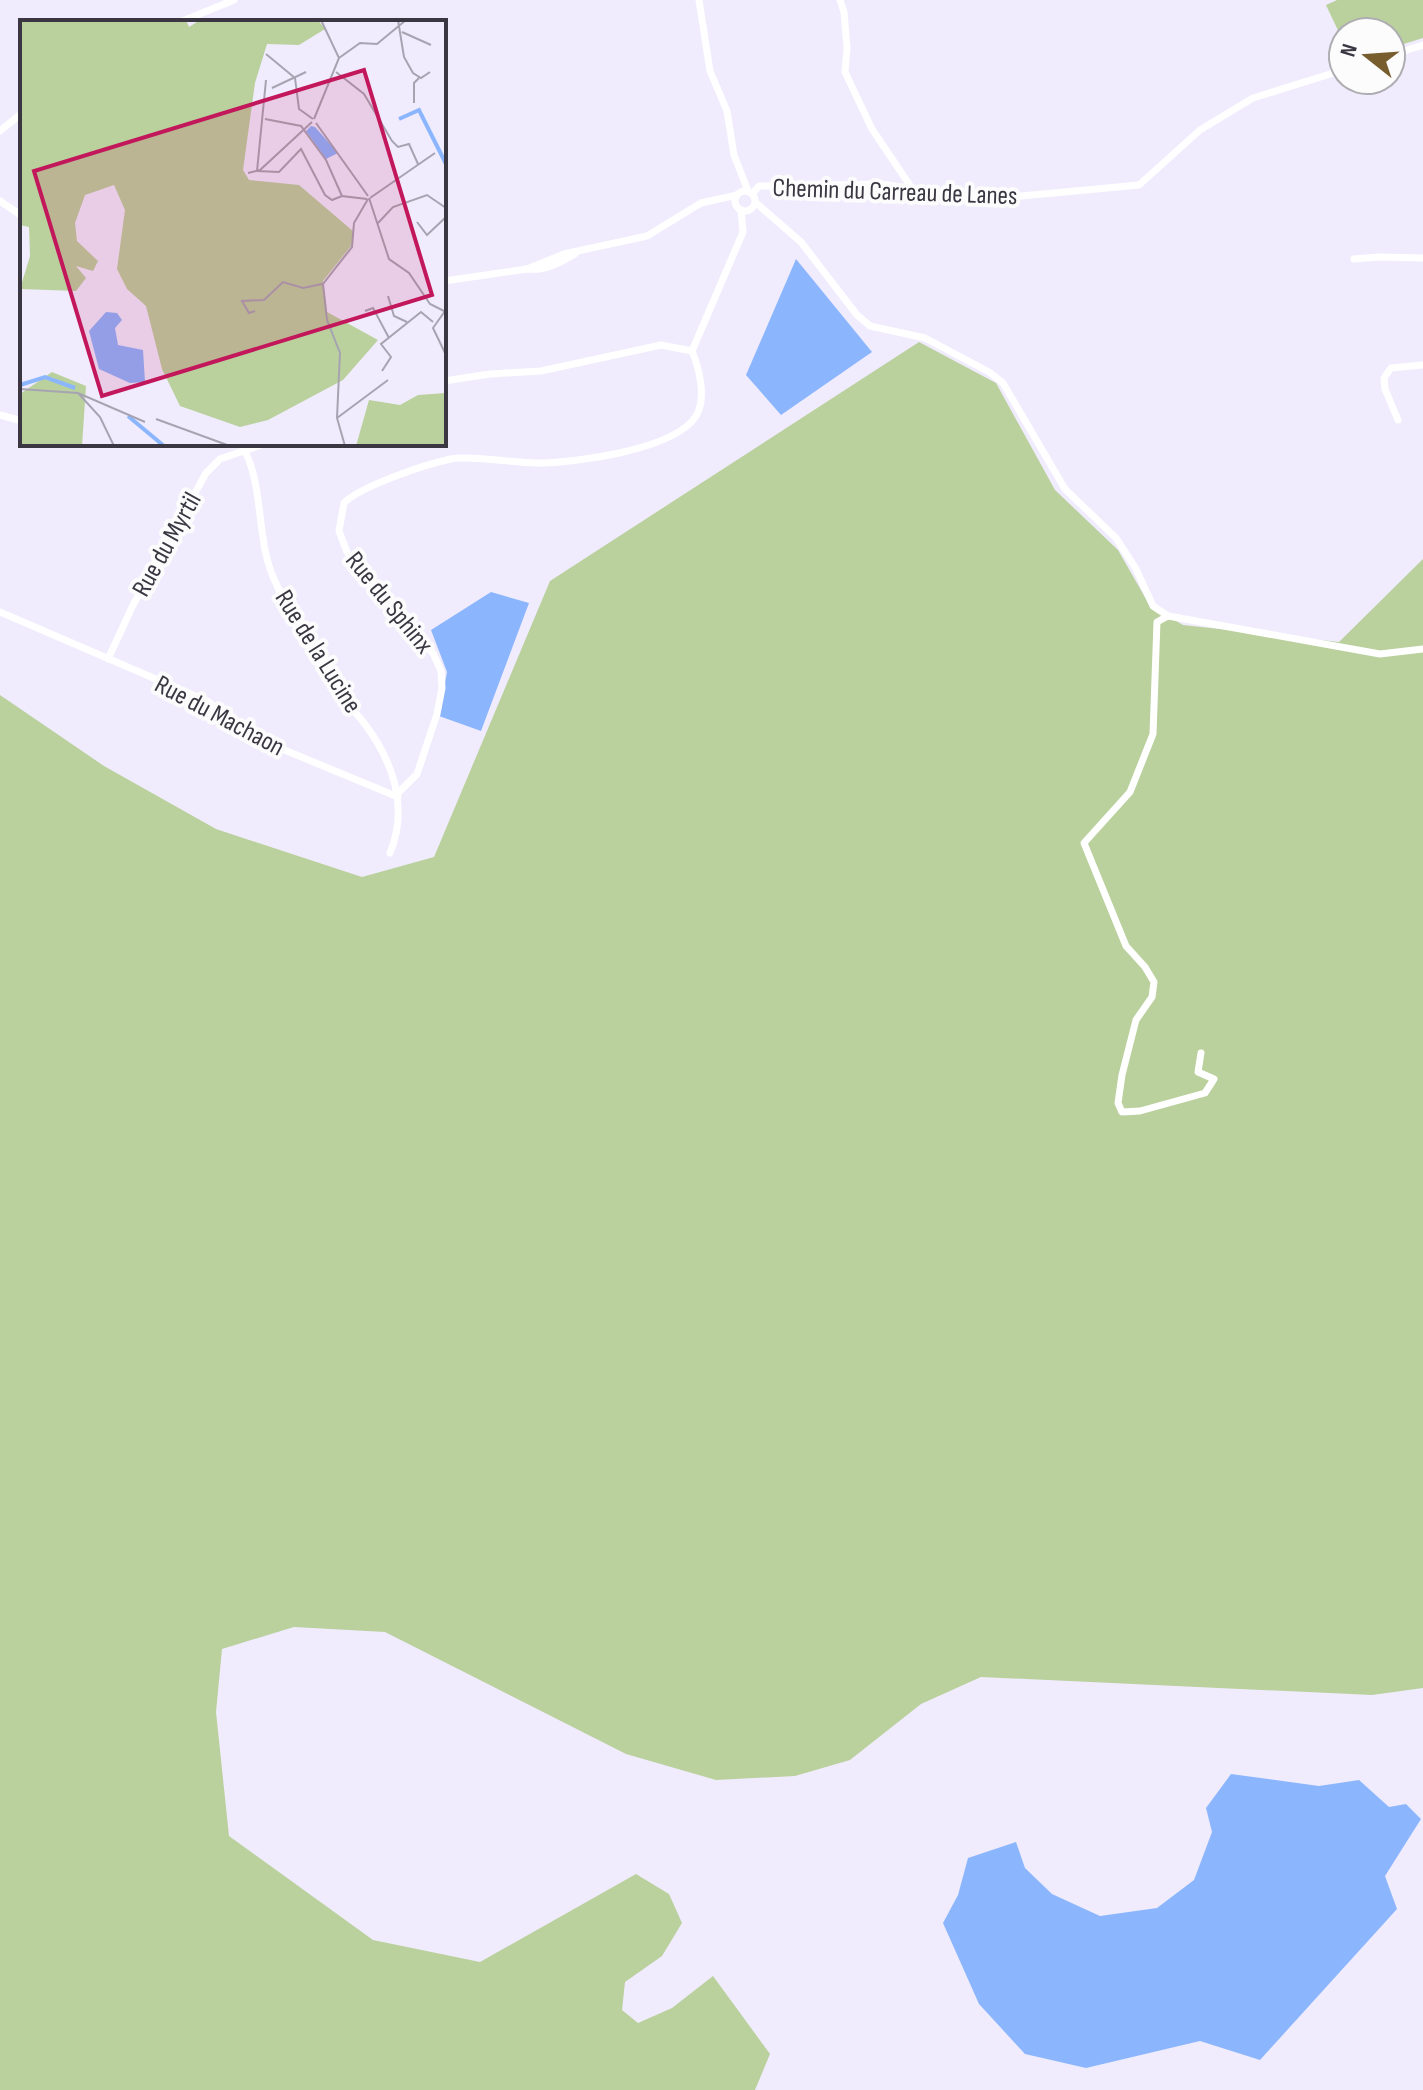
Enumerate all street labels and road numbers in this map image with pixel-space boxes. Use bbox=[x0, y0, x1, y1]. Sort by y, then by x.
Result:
street label: Chemin du Carreau de Lanes bbox=[772, 173, 1018, 212]
street label: Rue du Myrtil bbox=[126, 487, 209, 602]
street label: Rue du Sphinx bbox=[338, 546, 439, 660]
street label: Rue de la Lucine bbox=[268, 585, 368, 719]
street label: Rue du Machaon bbox=[149, 669, 289, 763]

